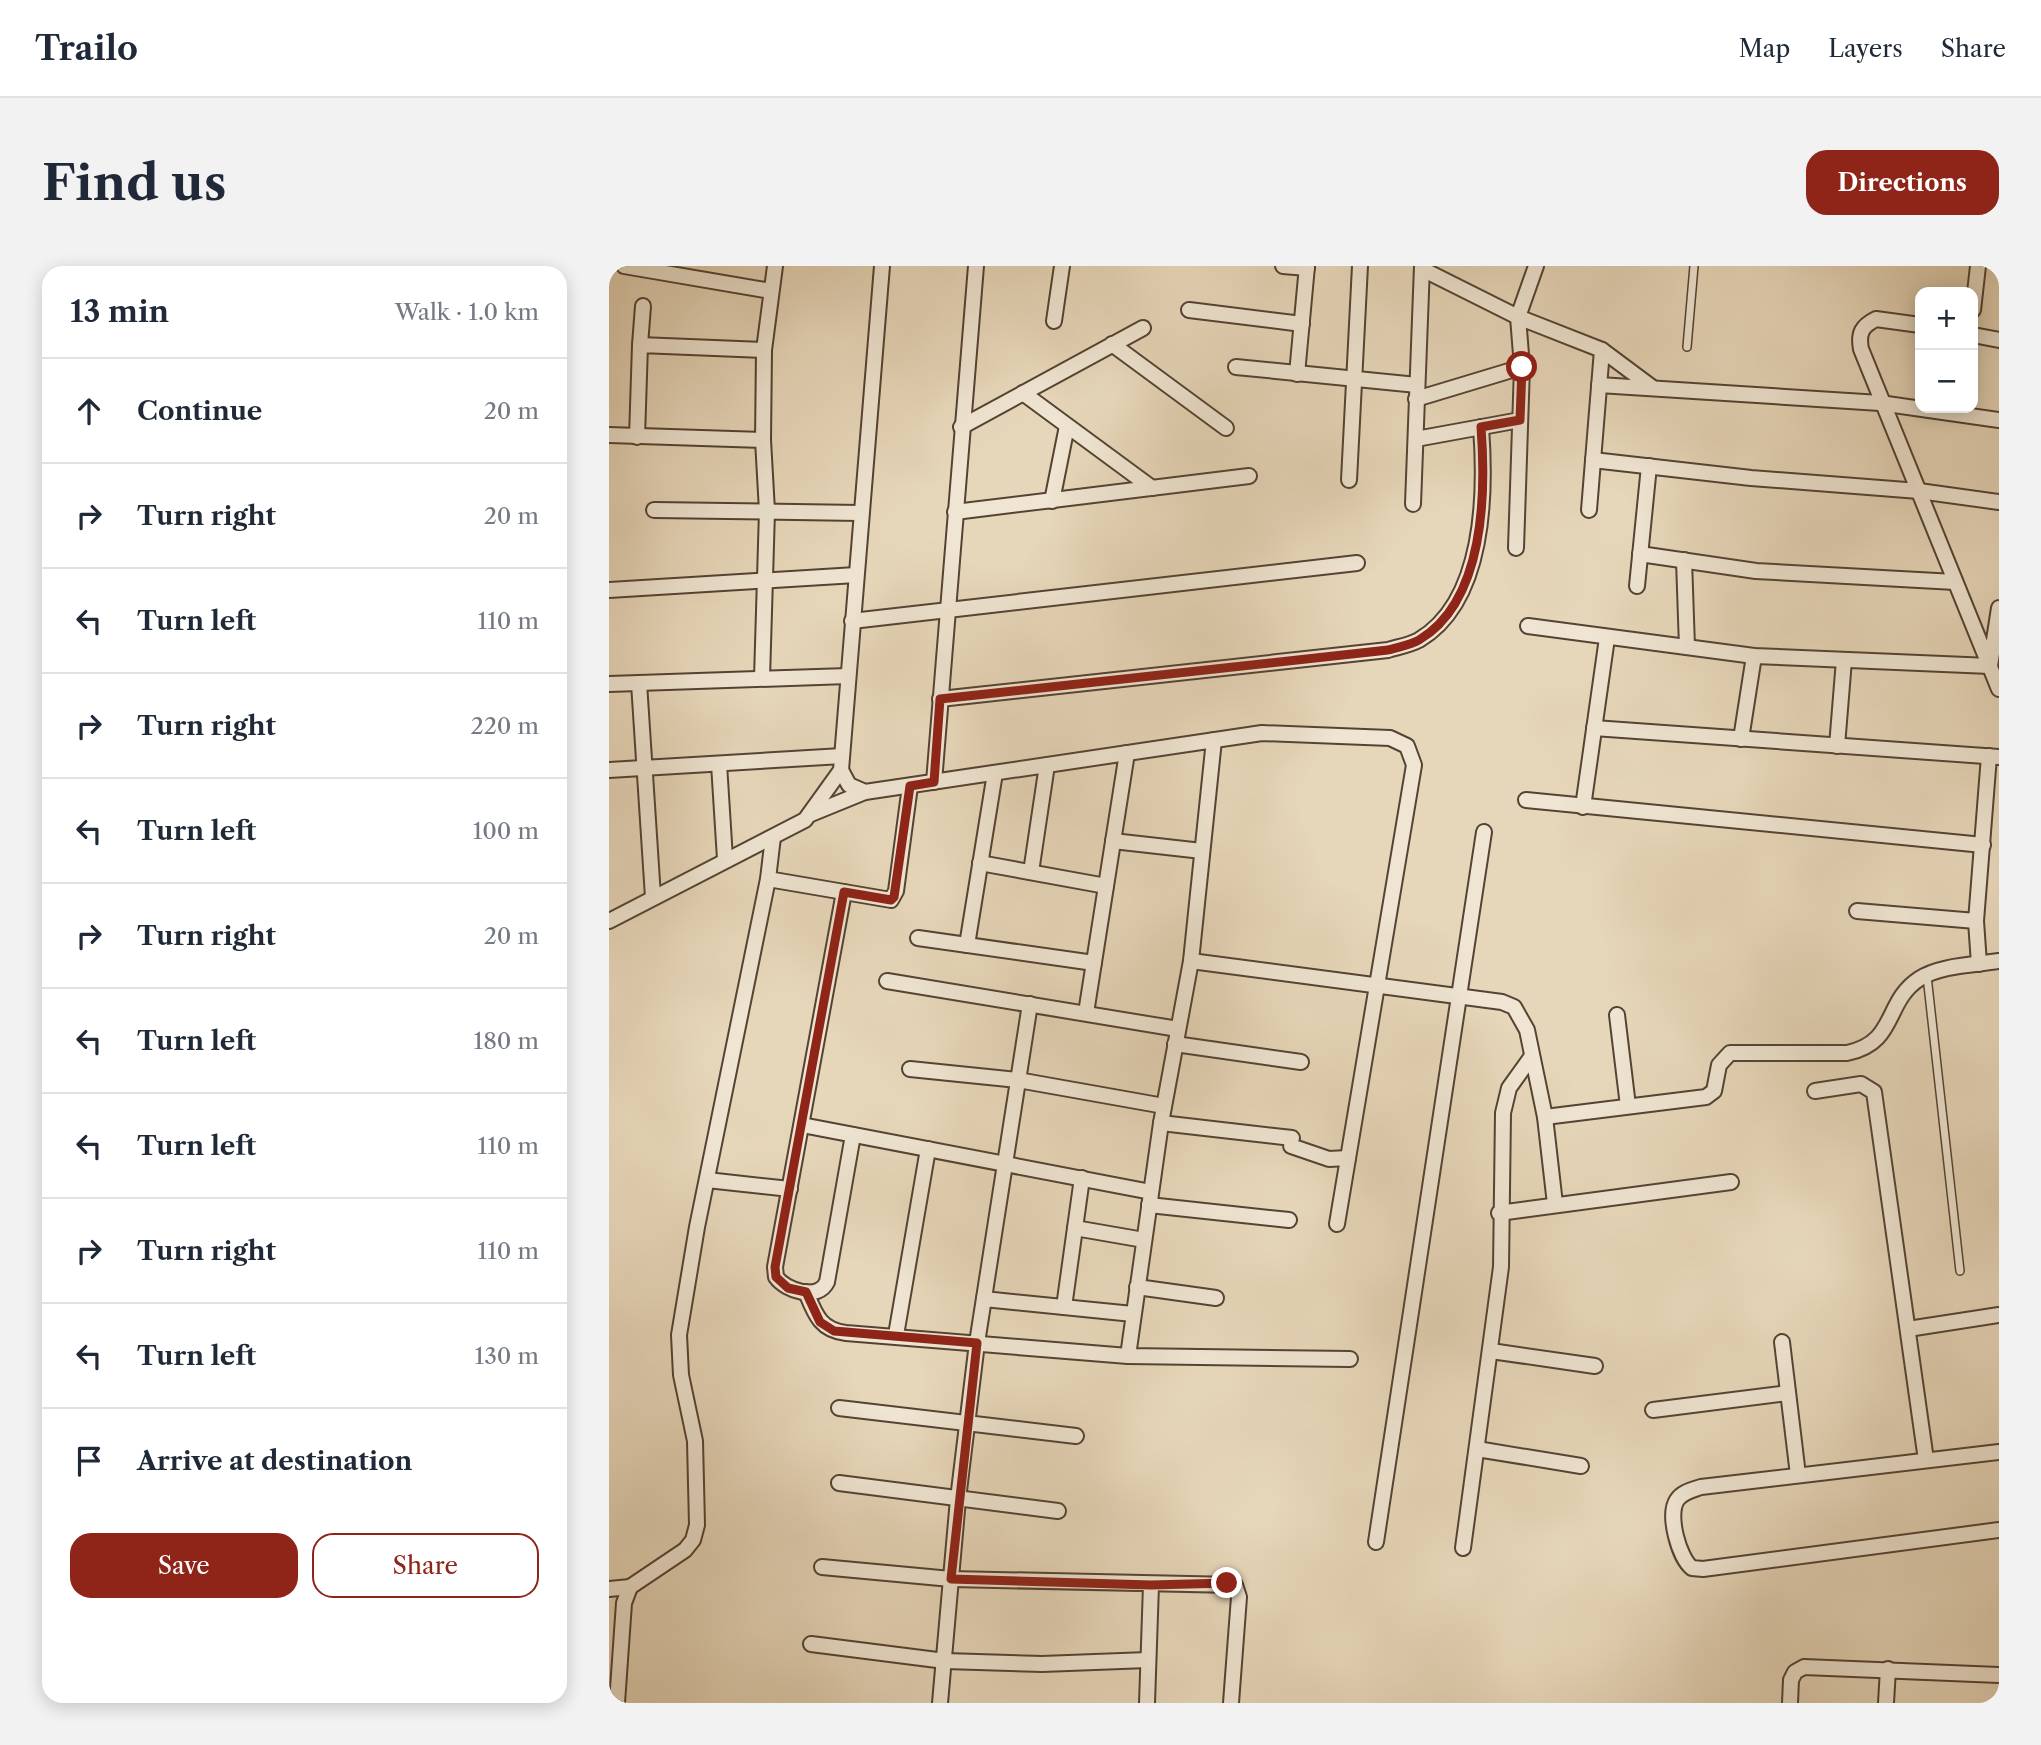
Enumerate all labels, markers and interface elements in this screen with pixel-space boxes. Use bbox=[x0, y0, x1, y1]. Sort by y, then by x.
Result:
text: Trailo bbox=[35, 28, 138, 69]
text: Map bbox=[1739, 34, 1790, 63]
text: Layers bbox=[1828, 34, 1903, 63]
text: Share bbox=[1941, 34, 2006, 63]
button: Directions bbox=[1806, 150, 1999, 215]
text: Find us bbox=[42, 152, 226, 213]
map controls bbox=[1915, 287, 1978, 413]
button: + bbox=[1915, 287, 1978, 350]
text: 13 min bbox=[70, 293, 169, 330]
text: Walk · 1.0 km bbox=[395, 298, 539, 326]
button: − bbox=[1915, 350, 1978, 413]
route start bbox=[1506, 351, 1537, 382]
icon: ahead bbox=[70, 392, 108, 430]
text: Continue bbox=[137, 395, 262, 427]
text: 20 m bbox=[484, 397, 539, 425]
icon: right bbox=[70, 497, 108, 535]
text: Turn right bbox=[137, 500, 276, 532]
text: 20 m bbox=[484, 502, 539, 530]
icon: left bbox=[70, 602, 108, 640]
text: Turn left bbox=[137, 605, 256, 637]
text: 110 m bbox=[478, 607, 539, 635]
icon: right bbox=[70, 707, 108, 745]
text: Turn right bbox=[137, 710, 276, 742]
text: 220 m bbox=[470, 712, 539, 740]
icon: left bbox=[70, 812, 108, 850]
text: Turn left bbox=[137, 815, 256, 847]
text: 100 m bbox=[473, 817, 539, 845]
icon: right bbox=[70, 917, 108, 955]
text: Turn right bbox=[137, 920, 276, 952]
text: 20 m bbox=[484, 922, 539, 950]
icon: left bbox=[70, 1022, 108, 1060]
text: Turn left bbox=[137, 1025, 256, 1057]
text: 180 m bbox=[474, 1027, 539, 1055]
icon: left bbox=[70, 1127, 108, 1165]
text: Turn left bbox=[137, 1130, 256, 1162]
text: 110 m bbox=[478, 1132, 539, 1160]
icon: right bbox=[70, 1232, 108, 1270]
text: Turn right bbox=[137, 1235, 276, 1267]
text: 110 m bbox=[478, 1237, 539, 1265]
icon: left bbox=[70, 1337, 108, 1375]
text: Turn left bbox=[137, 1340, 256, 1372]
text: 130 m bbox=[475, 1342, 539, 1370]
icon: arrive bbox=[70, 1442, 108, 1480]
text: Arrive at destination bbox=[137, 1445, 412, 1477]
button: Save bbox=[70, 1533, 298, 1598]
button: Share bbox=[312, 1533, 539, 1598]
route end bbox=[1211, 1567, 1242, 1598]

